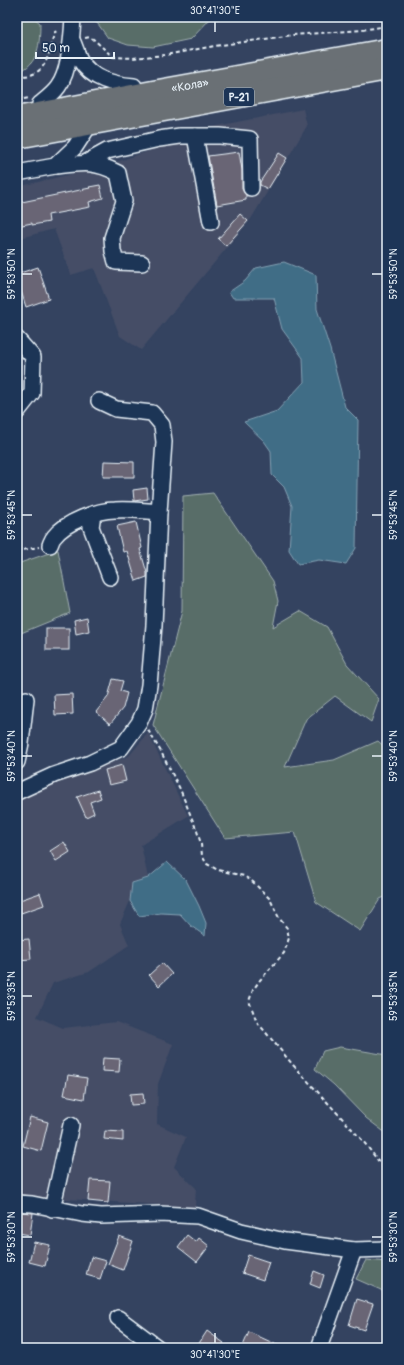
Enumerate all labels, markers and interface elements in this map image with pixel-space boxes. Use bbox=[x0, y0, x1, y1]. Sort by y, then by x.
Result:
text: 30°41'30"E bbox=[190, 5, 240, 17]
scale bar bbox=[36, 34, 114, 60]
text: 50 m bbox=[42, 41, 70, 56]
street label: «Кола» bbox=[170, 75, 210, 97]
road number: Р-21 bbox=[224, 88, 254, 106]
text: 59°53'50"N bbox=[6, 248, 18, 300]
text: 59°53'50"N bbox=[388, 248, 400, 300]
text: 59°53'45"N bbox=[6, 490, 18, 540]
text: 59°53'45"N bbox=[388, 490, 400, 540]
text: 59°53'40"N bbox=[6, 730, 18, 782]
text: 59°53'40"N bbox=[388, 730, 400, 782]
text: 59°53'35"N bbox=[6, 971, 18, 1021]
text: 59°53'35"N bbox=[388, 971, 400, 1021]
text: 59°53'30"N bbox=[6, 1211, 18, 1263]
text: 59°53'30"N bbox=[388, 1211, 400, 1263]
text: 30°41'30"E bbox=[190, 1349, 240, 1361]

